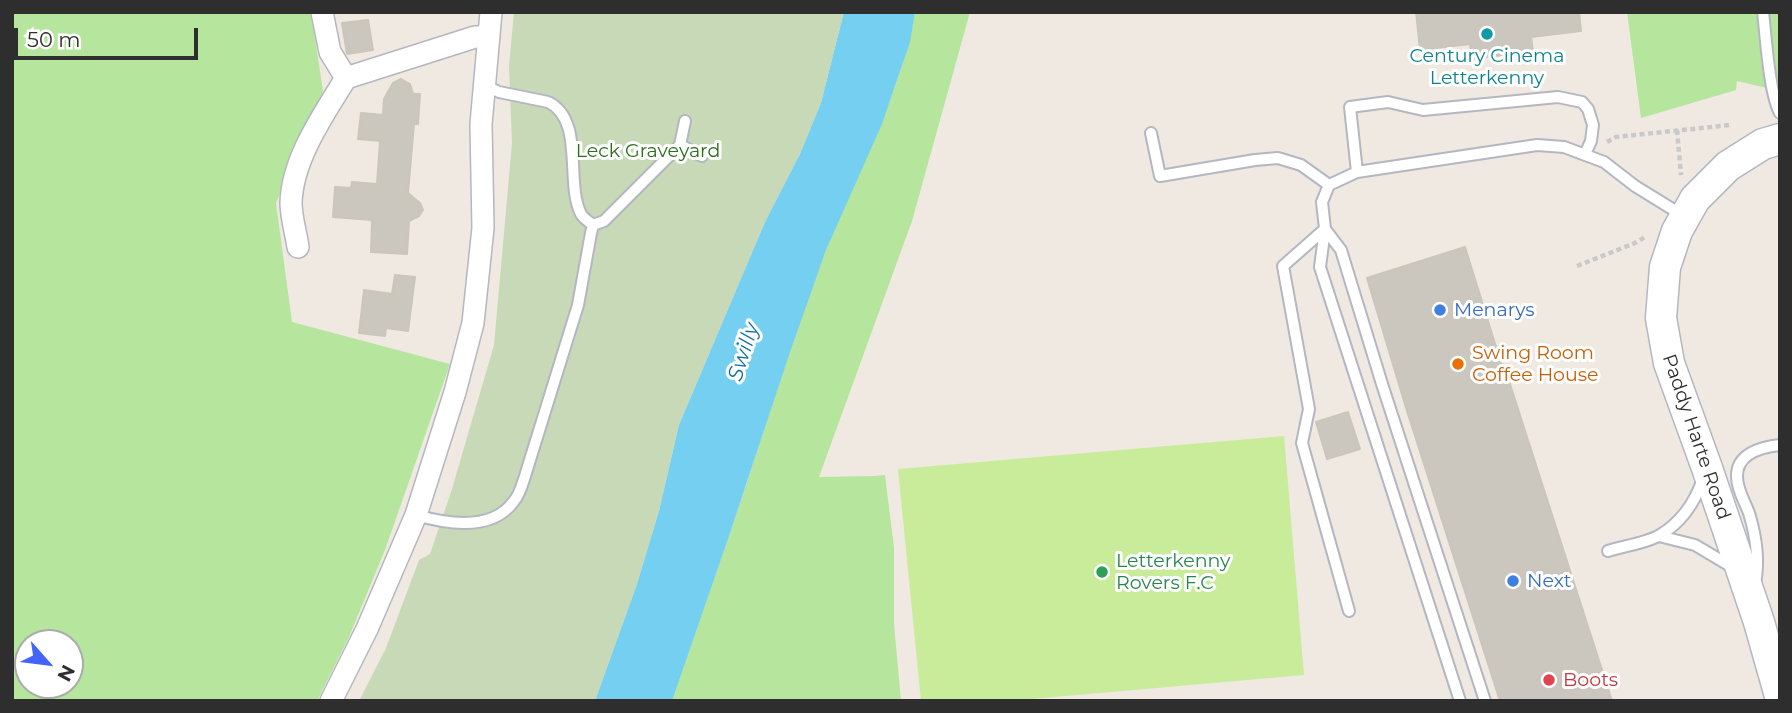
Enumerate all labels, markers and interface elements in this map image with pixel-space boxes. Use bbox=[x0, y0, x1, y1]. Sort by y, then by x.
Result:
scale bar bbox=[18, 14, 201, 58]
marker: Century Cinema Letterkenny bbox=[1479, 26, 1495, 42]
text: 50 m bbox=[27, 27, 81, 52]
place label: Century Cinema Letterkenny bbox=[1410, 45, 1564, 89]
park label: Leck Graveyard bbox=[576, 140, 720, 162]
place label: Menarys bbox=[1454, 299, 1535, 321]
marker: Menarys bbox=[1432, 302, 1448, 318]
water label: Swilly bbox=[723, 320, 765, 384]
place label: Swing Room Coffee House bbox=[1472, 342, 1599, 386]
street label: Paddy Harte Road bbox=[1657, 351, 1735, 523]
marker: Swing Room Coffee House bbox=[1450, 356, 1466, 372]
place label: Letterkenny Rovers F.C bbox=[1116, 550, 1230, 594]
marker: Letterkenny Rovers F.C bbox=[1094, 564, 1110, 580]
place label: Next bbox=[1527, 570, 1571, 592]
marker: Next bbox=[1505, 573, 1521, 589]
north arrow bbox=[14, 629, 84, 699]
text: N bbox=[52, 661, 80, 685]
place label: Boots bbox=[1563, 669, 1618, 691]
marker: Boots bbox=[1541, 672, 1557, 688]

